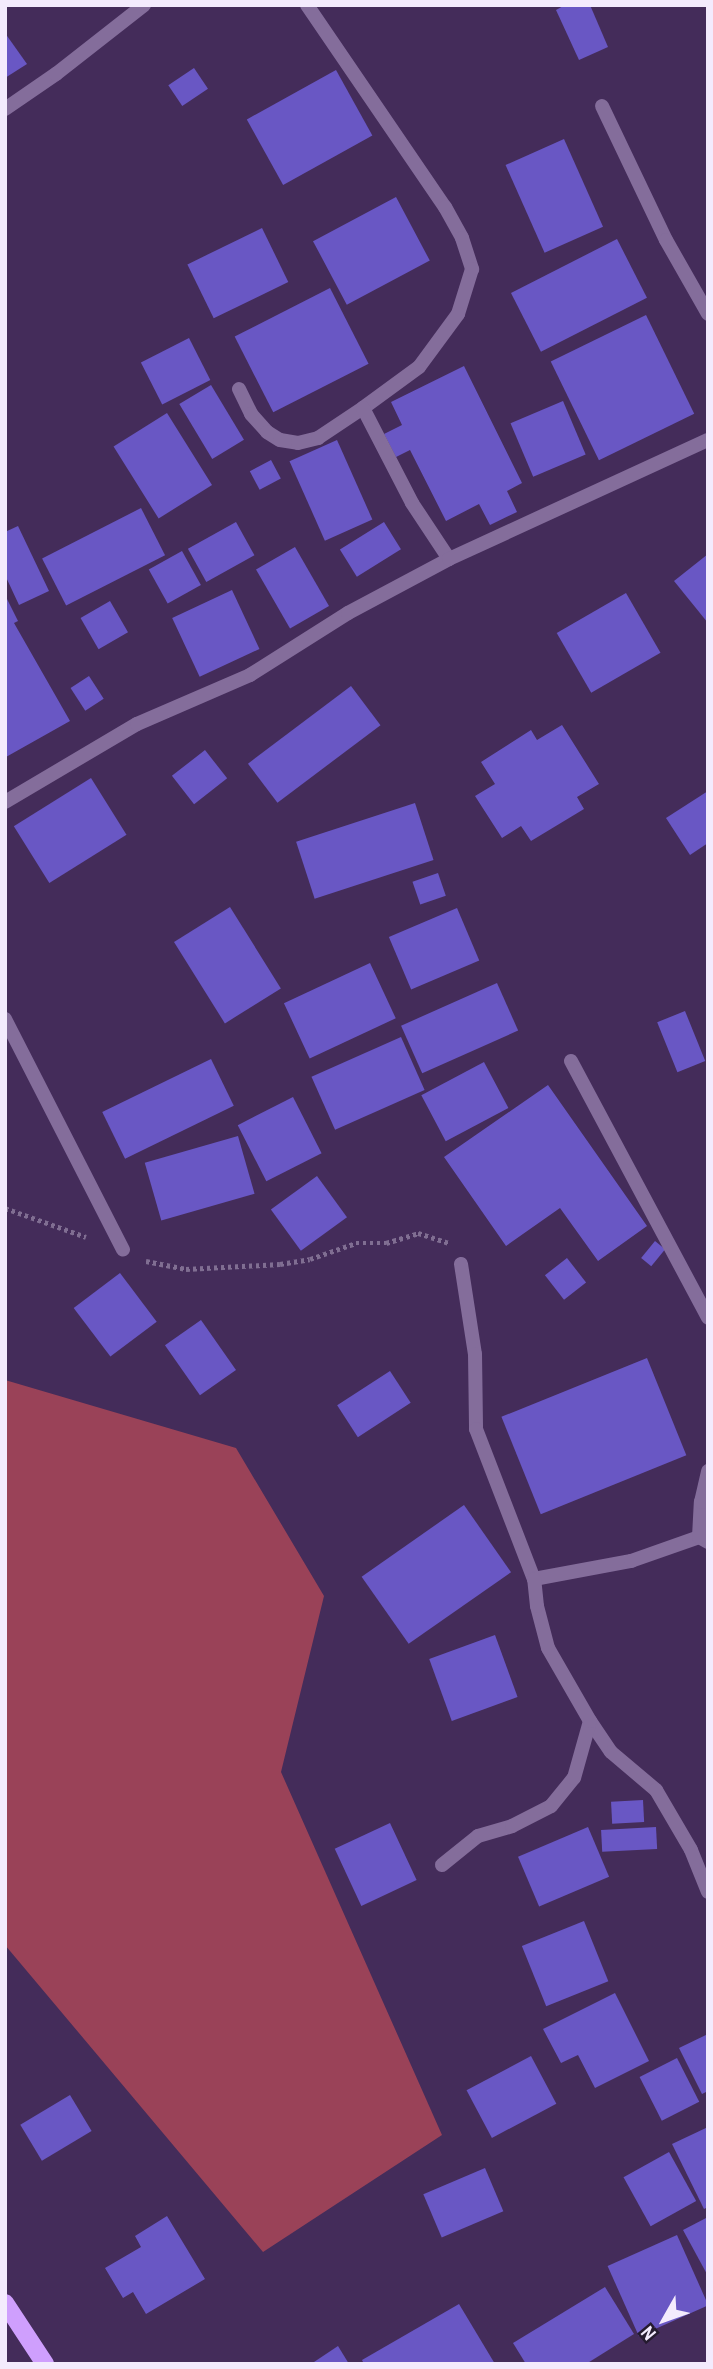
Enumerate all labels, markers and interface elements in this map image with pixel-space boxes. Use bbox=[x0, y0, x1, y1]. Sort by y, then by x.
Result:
north arrow bbox=[629, 2285, 699, 2355]
text: N bbox=[634, 2321, 661, 2346]

